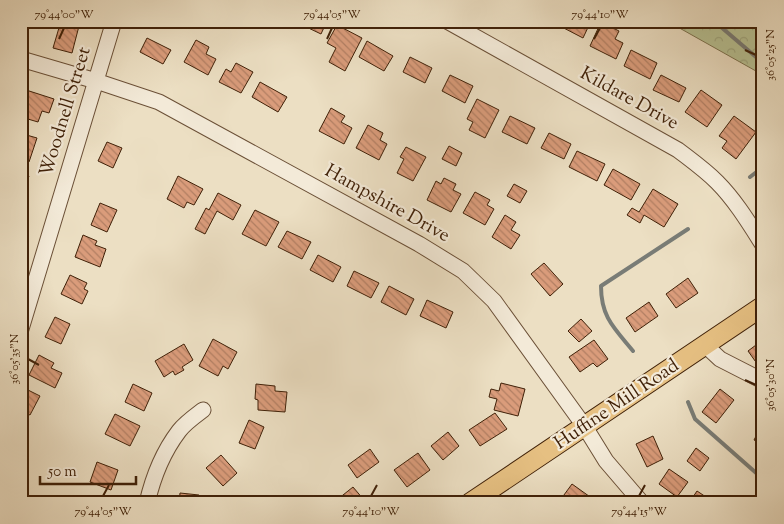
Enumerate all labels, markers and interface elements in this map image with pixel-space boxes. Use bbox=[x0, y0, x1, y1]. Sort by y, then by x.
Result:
text: 79°44'00"W bbox=[35, 6, 94, 24]
text: 79°44'05"W bbox=[303, 6, 361, 24]
text: 79°44'10"W bbox=[571, 6, 629, 24]
text: 36°05'25"N bbox=[762, 29, 780, 81]
street label: Woodnell Street bbox=[33, 43, 99, 180]
street label: Kildare Drive bbox=[575, 61, 683, 137]
street label: Hampshire Drive bbox=[319, 158, 455, 250]
text: 36°05'35"N bbox=[6, 333, 24, 384]
street label: Huffine Mill Road bbox=[549, 353, 685, 457]
text: 36°05'30"N bbox=[762, 358, 780, 411]
scale bar bbox=[40, 454, 136, 486]
text: 50 m bbox=[47, 462, 77, 483]
text: 79°44'05"W bbox=[74, 503, 132, 521]
text: 79°44'10"W bbox=[342, 503, 400, 521]
text: 79°44'15"W bbox=[611, 503, 667, 521]

